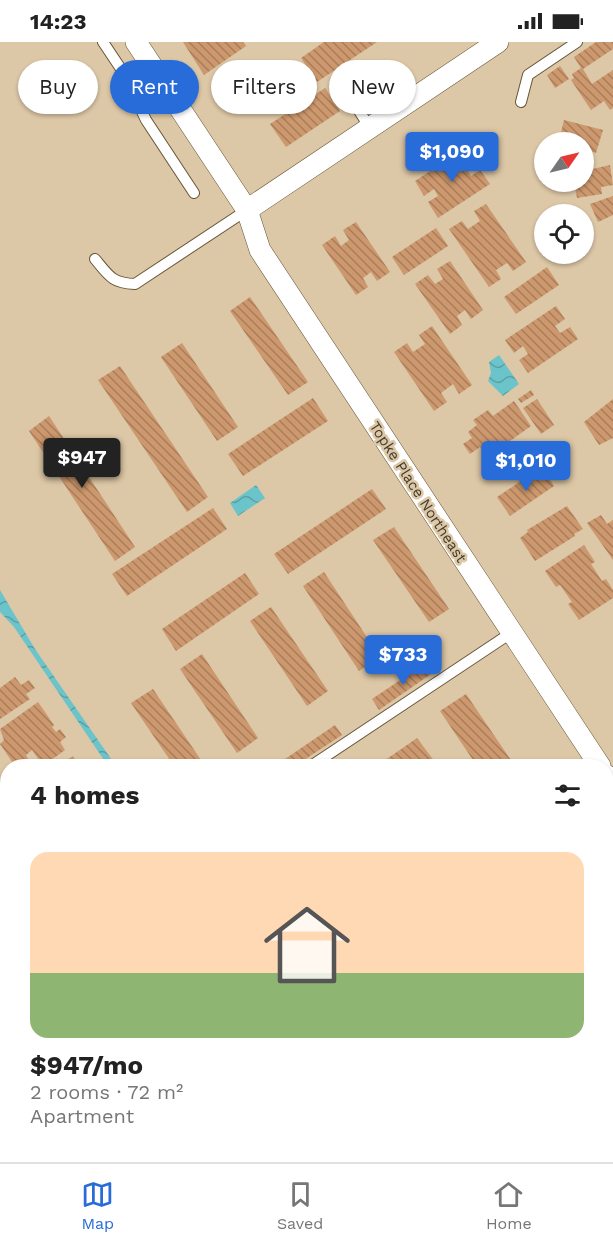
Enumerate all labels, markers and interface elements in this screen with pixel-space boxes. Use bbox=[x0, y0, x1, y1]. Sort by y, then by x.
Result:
text: 14:23 bbox=[30, 9, 87, 34]
chip: Buy bbox=[18, 60, 98, 114]
chip: Rent bbox=[110, 60, 199, 114]
chip: Filters bbox=[211, 60, 317, 114]
chip: New bbox=[329, 60, 416, 114]
pin: $1,090 bbox=[403, 132, 501, 183]
north arrow bbox=[534, 132, 594, 192]
map controls bbox=[534, 132, 594, 264]
text: $1,090 bbox=[419, 139, 485, 163]
button: locate bbox=[534, 204, 594, 264]
street label: Topke Place Northeast bbox=[366, 418, 471, 567]
pin: $947 bbox=[46, 438, 118, 489]
pin: $1,010 bbox=[477, 441, 575, 492]
text: $947 bbox=[57, 445, 107, 469]
text: $1,010 bbox=[495, 448, 557, 472]
pin: $733 bbox=[367, 635, 439, 686]
text: $733 bbox=[379, 642, 427, 666]
icon: filters bbox=[551, 779, 584, 812]
text: 4 homes bbox=[30, 780, 139, 810]
icon: home bbox=[253, 891, 361, 999]
text: $947/mo bbox=[30, 1050, 143, 1080]
text: 2 rooms · 72 m² bbox=[30, 1080, 183, 1104]
text: Apartment bbox=[30, 1104, 134, 1128]
tab: Map bbox=[81, 1178, 114, 1233]
tab: Saved bbox=[277, 1178, 323, 1233]
tab: Home bbox=[486, 1178, 532, 1233]

